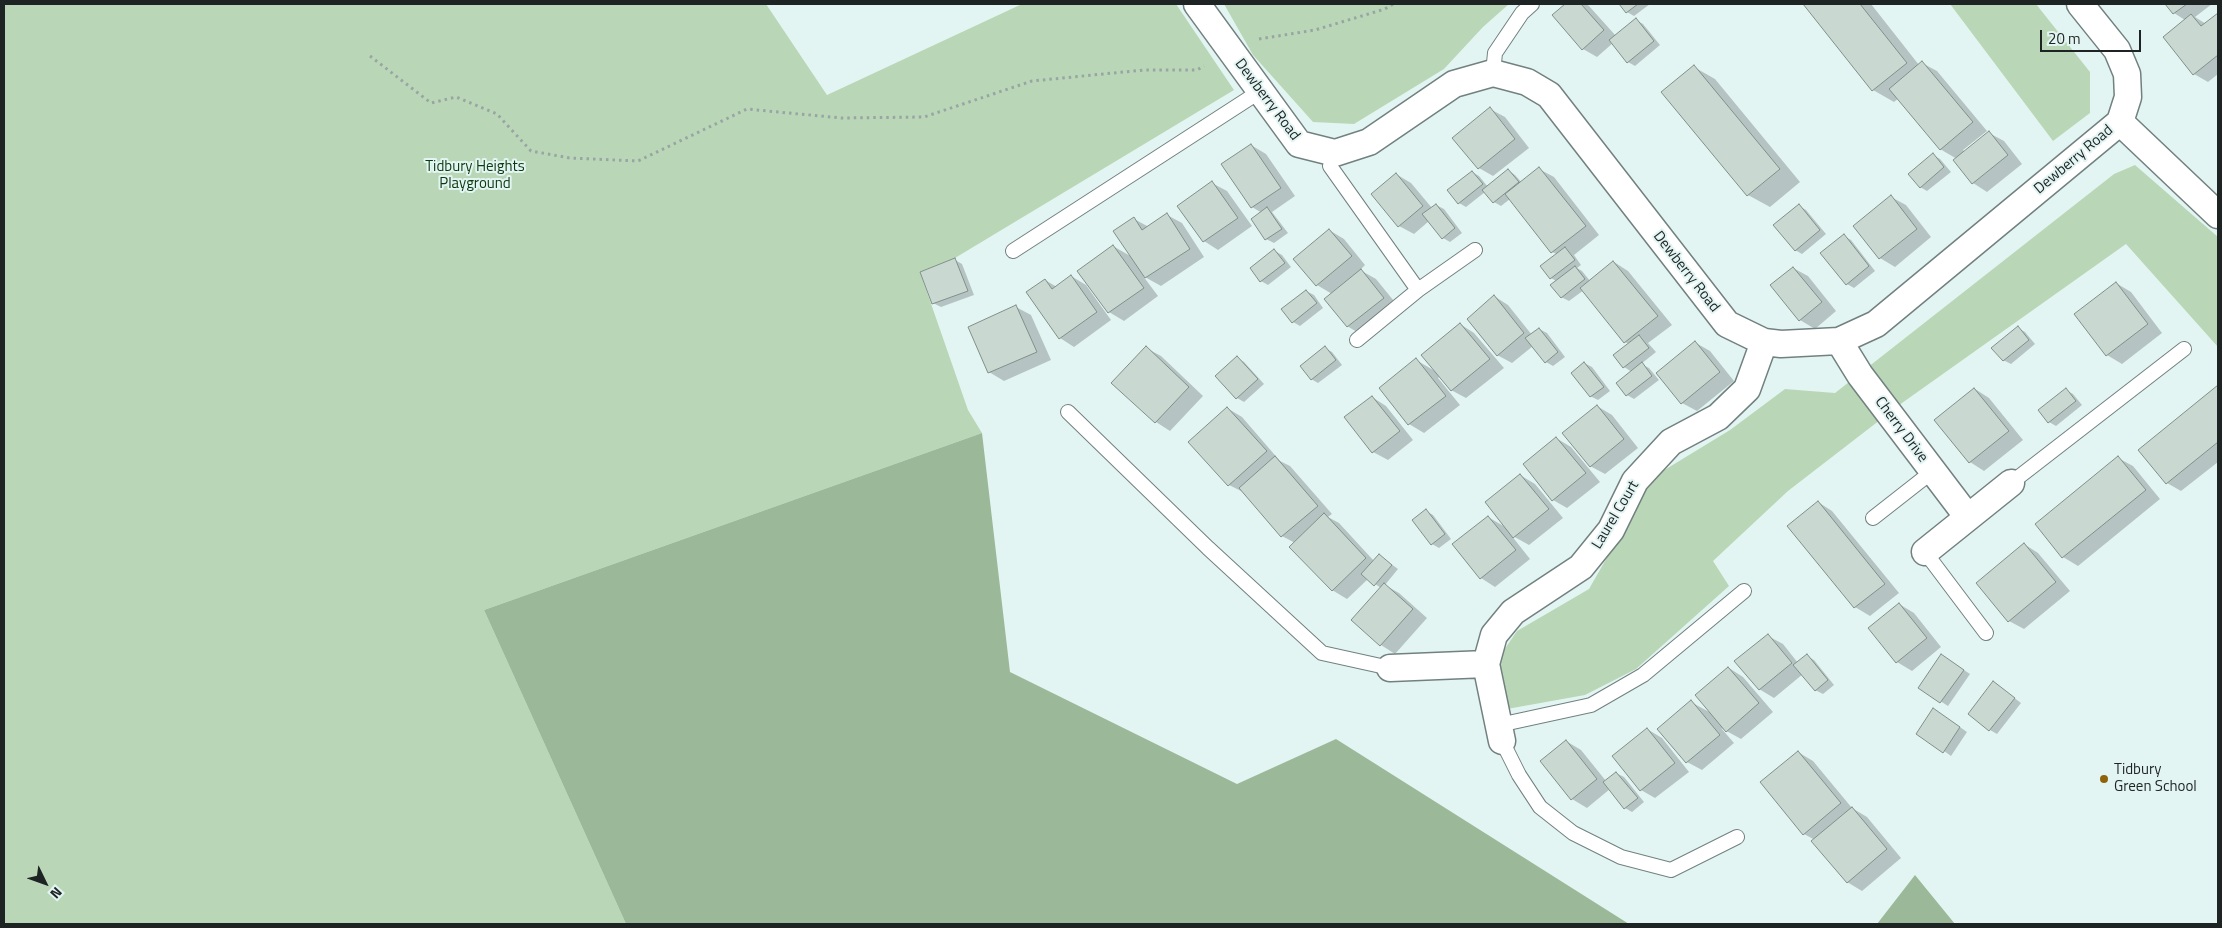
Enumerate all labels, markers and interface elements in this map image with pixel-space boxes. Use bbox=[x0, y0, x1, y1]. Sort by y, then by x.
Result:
scale bar bbox=[2042, 20, 2143, 52]
text: 20 m bbox=[2048, 27, 2081, 50]
street label: Dewberry Road bbox=[1230, 56, 1304, 144]
street label: Dewberry Road bbox=[2031, 122, 2117, 198]
park label: Tidbury Heights Playground bbox=[425, 158, 525, 193]
street label: Dewberry Road bbox=[1649, 228, 1723, 316]
street label: Cherry Drive bbox=[1870, 394, 1932, 466]
street label: Laurel Court bbox=[1589, 478, 1643, 552]
place label: Tidbury Green School bbox=[2114, 761, 2197, 796]
marker: Tidbury Green School bbox=[2098, 773, 2110, 785]
north arrow bbox=[20, 858, 70, 908]
text: N bbox=[45, 883, 68, 904]

